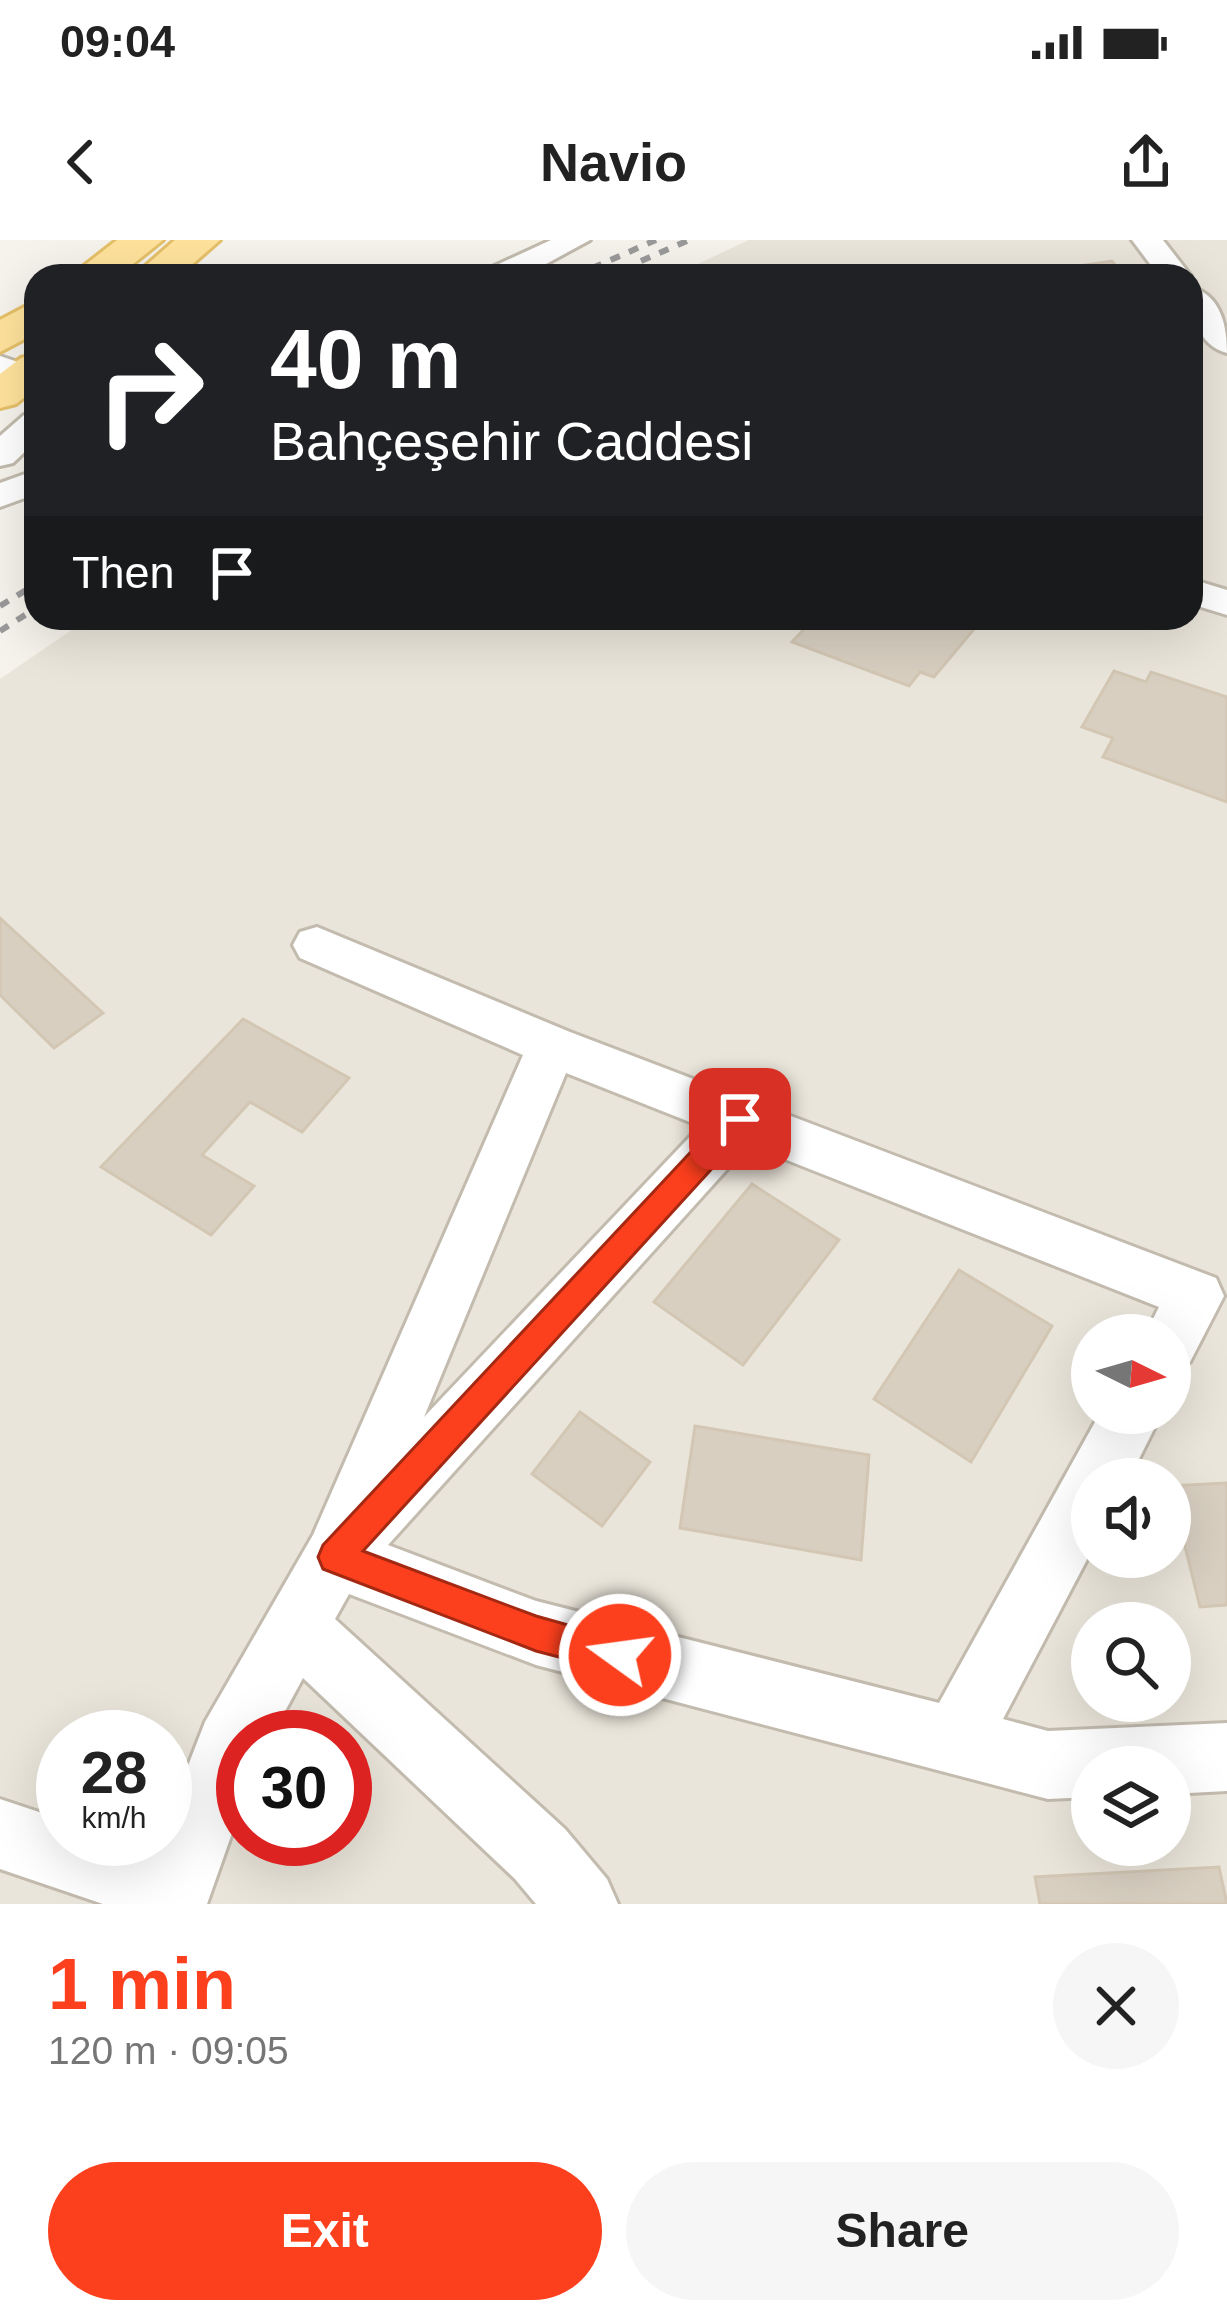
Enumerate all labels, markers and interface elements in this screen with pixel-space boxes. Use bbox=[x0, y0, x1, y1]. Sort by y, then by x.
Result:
text: 09:04 bbox=[60, 16, 175, 67]
icon: back bbox=[48, 129, 114, 195]
icon: share bbox=[1113, 129, 1179, 195]
text: Navio bbox=[540, 132, 687, 192]
icon: right bbox=[72, 312, 228, 468]
text: 40 m bbox=[270, 312, 461, 406]
text: Bahçeşehir Caddesi bbox=[270, 411, 753, 471]
icon: arrive bbox=[199, 540, 265, 606]
text: Then bbox=[72, 547, 175, 598]
pin bbox=[689, 1068, 791, 1170]
icon: arrive bbox=[707, 1086, 773, 1152]
north arrow bbox=[1071, 1314, 1191, 1434]
map controls bbox=[1071, 1314, 1191, 1866]
button: sound bbox=[1071, 1458, 1191, 1578]
position arrow bbox=[557, 1592, 683, 1718]
button: search bbox=[1071, 1602, 1191, 1722]
speed limit sign: 30 bbox=[216, 1710, 372, 1866]
text: 28 bbox=[81, 1739, 147, 1806]
button: layers bbox=[1071, 1746, 1191, 1866]
text: km/h bbox=[81, 1801, 147, 1834]
button: close bbox=[1053, 1943, 1179, 2069]
text: 1 min bbox=[48, 1944, 236, 2024]
text: 120 m · 09:05 bbox=[48, 2029, 289, 2072]
button: Exit bbox=[48, 2162, 602, 2300]
button: Share bbox=[626, 2162, 1179, 2300]

